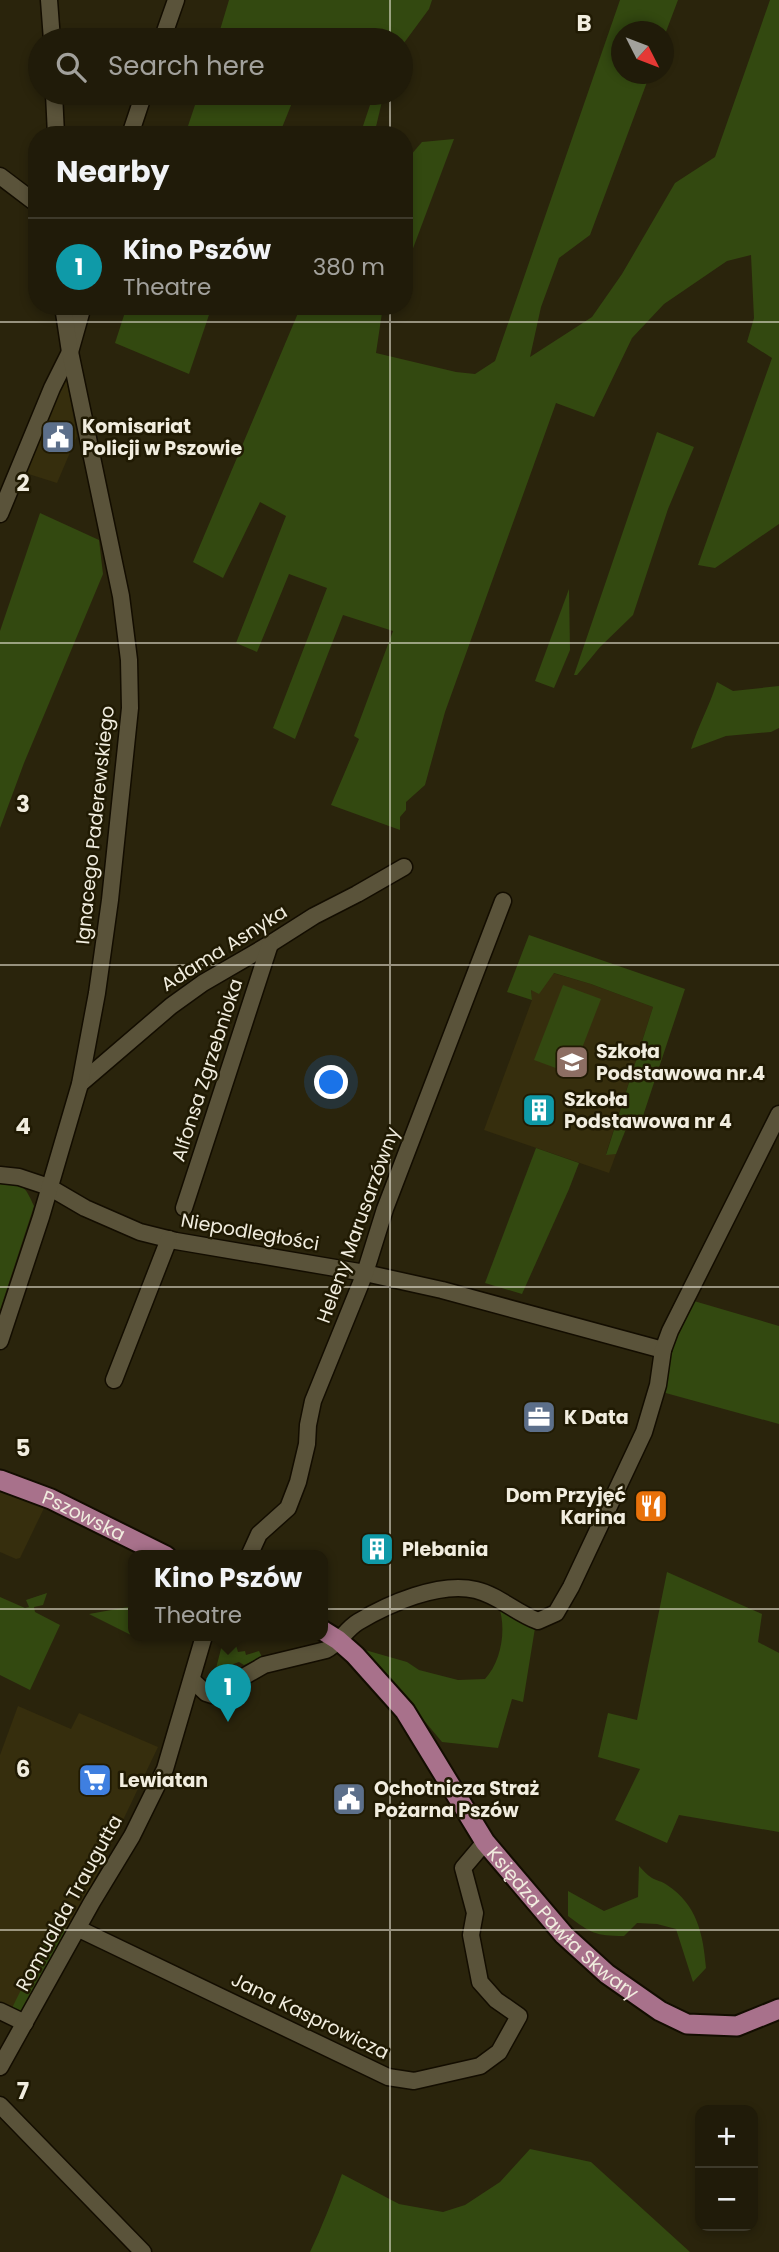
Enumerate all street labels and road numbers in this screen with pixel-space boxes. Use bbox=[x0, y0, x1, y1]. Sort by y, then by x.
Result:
street label: Ignacego Paderewskiego bbox=[69, 704, 121, 946]
street label: Adama Asnyka bbox=[156, 898, 292, 998]
street label: Alfonsa Zgrzebnioka bbox=[165, 975, 249, 1165]
street label: Heleny Marusarzówny bbox=[310, 1123, 406, 1327]
street label: Niepodległości bbox=[179, 1207, 321, 1257]
street label: Pszowska bbox=[38, 1483, 130, 1547]
street label: Romualda Traugutta bbox=[9, 1810, 129, 1996]
street label: Księdza Pawła Skwary bbox=[481, 1841, 645, 2006]
street label: Jana Kasprowicza bbox=[227, 1966, 393, 2066]

